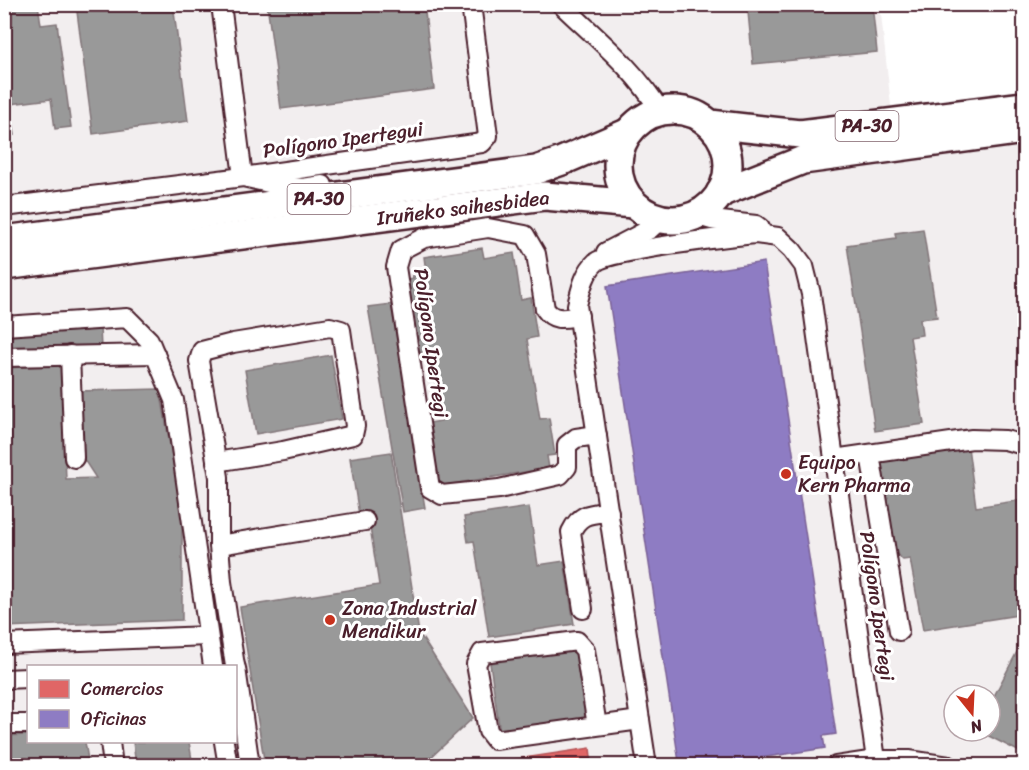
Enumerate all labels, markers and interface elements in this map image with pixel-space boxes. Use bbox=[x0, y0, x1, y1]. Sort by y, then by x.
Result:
street label: Polígono Ipertegui bbox=[261, 111, 427, 169]
road number: PA-30 bbox=[836, 111, 898, 141]
street label: Iruñeko saihesbidea bbox=[374, 180, 551, 236]
road number: PA-30 bbox=[288, 184, 350, 214]
street label: Polígono Ipertegi bbox=[403, 266, 459, 421]
place label: Equipo Kern Pharma bbox=[798, 445, 910, 503]
marker: Equipo Kern Pharma bbox=[779, 467, 793, 481]
street label: Polígono Ipertegi bbox=[849, 529, 905, 684]
place label: Zona Industrial Mendikur bbox=[342, 591, 478, 649]
marker: Zona Industrial Mendikur bbox=[323, 613, 337, 627]
legend bbox=[27, 665, 237, 743]
text: Comercios bbox=[81, 673, 164, 705]
north arrow bbox=[942, 683, 1002, 743]
text: Oficinas bbox=[81, 703, 147, 735]
text: N bbox=[966, 711, 987, 743]

